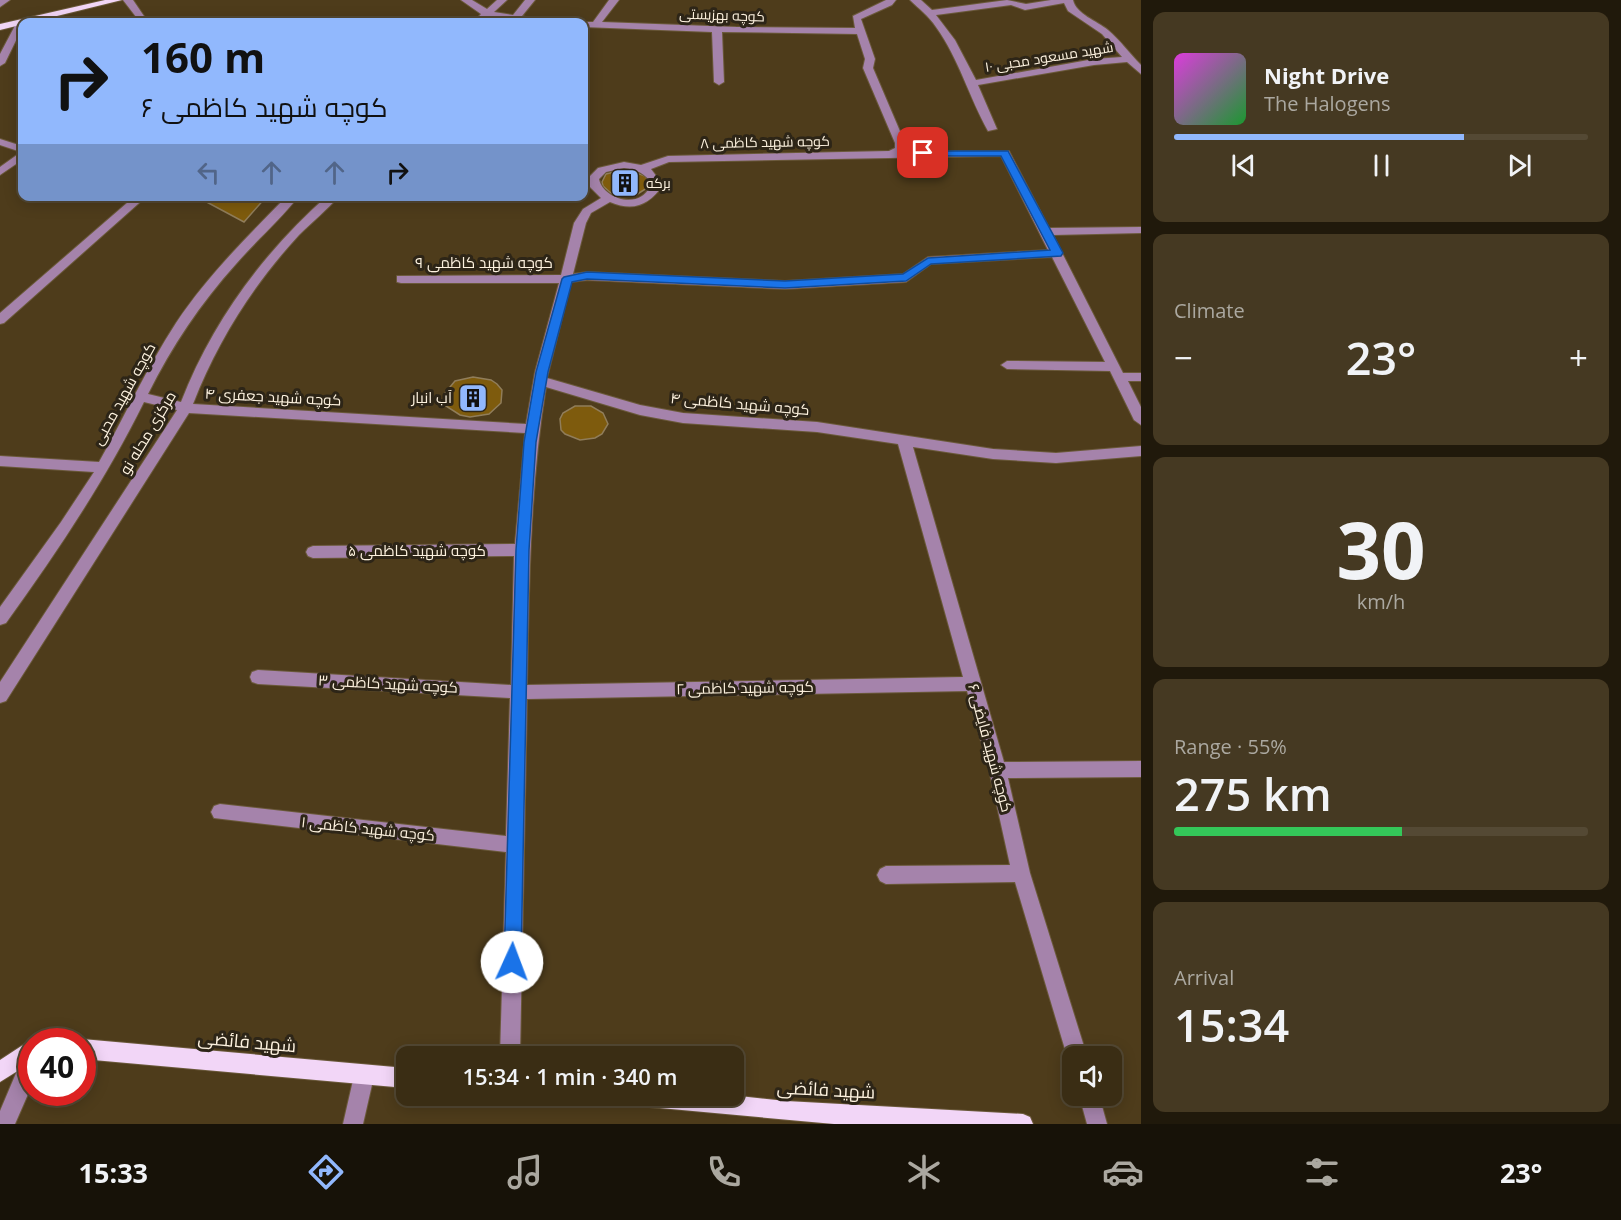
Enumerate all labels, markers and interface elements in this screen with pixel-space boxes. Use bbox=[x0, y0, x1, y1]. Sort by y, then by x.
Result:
street label: کوچه بهزیستی bbox=[679, 4, 765, 26]
text: 160 m bbox=[141, 28, 265, 85]
street label: شهید مسعود محبی ۱۰ bbox=[983, 37, 1115, 76]
icon: right bbox=[42, 42, 120, 120]
text: Night Drive bbox=[1264, 60, 1389, 90]
text: کوچه شهید کاظمی ۶ bbox=[141, 88, 388, 125]
text: The Halogens bbox=[1264, 90, 1391, 117]
pin bbox=[897, 127, 948, 178]
street label: کوچه شهید کاظمی ۸ bbox=[700, 131, 830, 153]
icon: arrive bbox=[906, 136, 939, 169]
icon: previous bbox=[1227, 149, 1260, 182]
icon: pause bbox=[1365, 149, 1398, 182]
icon: next bbox=[1503, 149, 1536, 182]
icon: left bbox=[192, 156, 225, 189]
icon: ahead bbox=[255, 156, 288, 189]
icon: ahead bbox=[318, 156, 351, 189]
icon: right bbox=[381, 156, 414, 189]
building icon: برکه bbox=[609, 167, 641, 199]
place label: برکه bbox=[646, 173, 671, 192]
street label: کوچه شهید کاظمی ۹ bbox=[415, 252, 553, 273]
text: Climate bbox=[1174, 297, 1245, 324]
text: 23° bbox=[1346, 327, 1416, 388]
text: − bbox=[1174, 335, 1193, 380]
text: + bbox=[1569, 335, 1588, 380]
street label: کوچه شهید محبی bbox=[87, 339, 160, 449]
street label: کوچه شهید جعفری ۴ bbox=[204, 382, 342, 411]
building icon: آب انبار bbox=[457, 382, 489, 414]
street label: مرکزی محله نو bbox=[114, 387, 181, 478]
place label: آب انبار bbox=[410, 387, 452, 407]
street label: کوچه شهید کاظمی ۴ bbox=[670, 387, 811, 420]
text: 30 bbox=[1336, 496, 1426, 602]
street label: کوچه شهید کاظمی ۵ bbox=[348, 540, 486, 561]
text: km/h bbox=[1357, 588, 1405, 615]
street label: کوچه شهید کاظمی ۳ bbox=[318, 669, 458, 698]
street label: کوچه شهید کاظمی ۲ bbox=[676, 676, 814, 699]
street label: کوچه شهید فایضی ۶ bbox=[963, 681, 1018, 814]
text: Range · 55% bbox=[1174, 733, 1287, 760]
text: 275 km bbox=[1174, 763, 1332, 824]
street label: کوچه شهید کاظمی ۱ bbox=[300, 811, 436, 846]
position arrow bbox=[480, 930, 544, 994]
text: Arrival bbox=[1174, 964, 1234, 991]
text: 15:34 bbox=[1174, 994, 1289, 1055]
street label: شهید فائضی bbox=[197, 1025, 297, 1057]
speed limit sign: 40 bbox=[18, 1028, 96, 1106]
map controls bbox=[1062, 1046, 1122, 1106]
button: sound bbox=[1062, 1046, 1122, 1106]
text: 15:34 · 1 min · 340 m bbox=[462, 1061, 678, 1091]
street label: شهید فائضی bbox=[776, 1074, 876, 1104]
icon: directions bbox=[305, 1151, 347, 1193]
icon: music bbox=[504, 1151, 546, 1193]
icon: phone bbox=[703, 1151, 745, 1193]
icon: climate bbox=[903, 1151, 945, 1193]
icon: car bbox=[1102, 1151, 1144, 1193]
icon: filters bbox=[1301, 1151, 1343, 1193]
text: 15:33 bbox=[79, 1154, 148, 1191]
text: 23° bbox=[1500, 1154, 1542, 1191]

